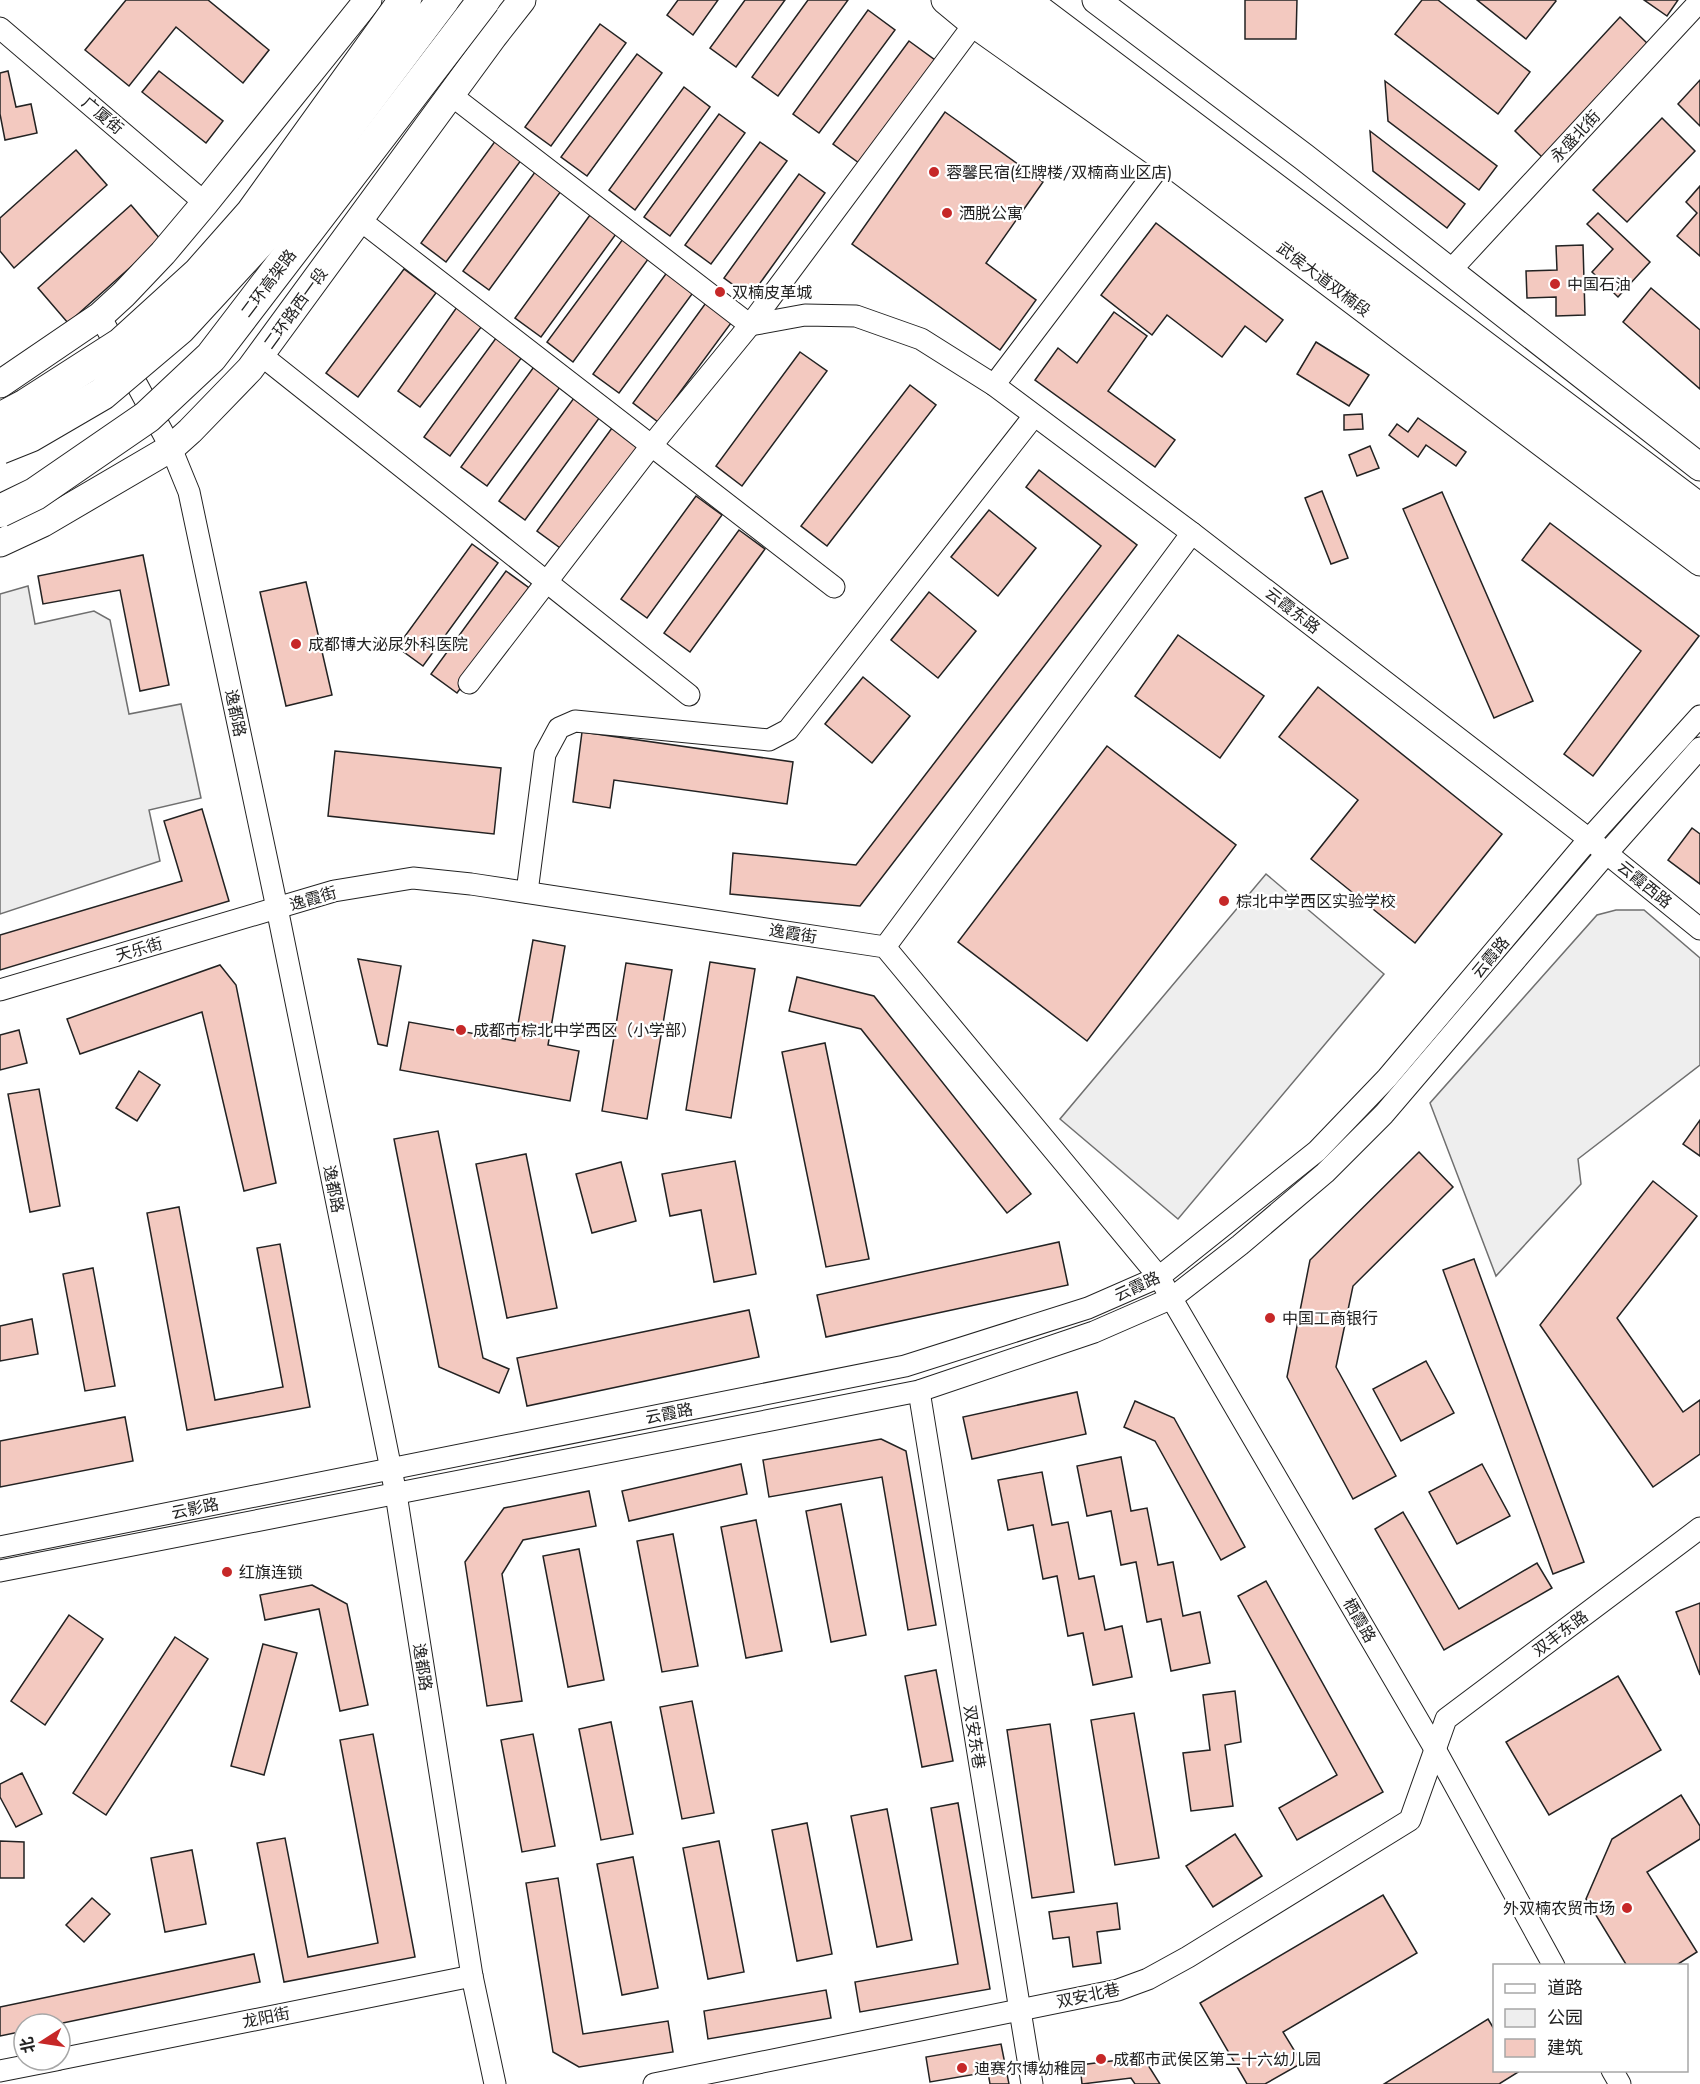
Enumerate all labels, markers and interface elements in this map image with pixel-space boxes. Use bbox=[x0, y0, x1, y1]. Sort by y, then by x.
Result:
street label: 广厦街 bbox=[77, 91, 128, 140]
street label: 永盛北街 bbox=[1545, 105, 1606, 168]
place label: 蓉馨民宿(红牌楼/双楠商业区店) bbox=[946, 161, 1172, 184]
marker: 蓉馨民宿(红牌楼/双楠商业区店) bbox=[927, 165, 941, 179]
place label: 洒脱公寓 bbox=[959, 202, 1023, 225]
marker: 洒脱公寓 bbox=[940, 206, 954, 220]
street label: 武侯大道双楠段 bbox=[1272, 237, 1375, 322]
street label: 二环高架路 bbox=[235, 244, 302, 322]
street label: 二环路西一段 bbox=[258, 263, 333, 354]
place label: 中国石油 bbox=[1567, 273, 1631, 296]
marker: 中国石油 bbox=[1548, 277, 1562, 291]
place label: 双楠皮革城 bbox=[732, 281, 812, 304]
marker: 双楠皮革城 bbox=[713, 285, 727, 299]
street label: 云霞东路 bbox=[1260, 582, 1325, 639]
place label: 成都博大泌尿外科医院 bbox=[308, 633, 468, 656]
marker: 成都博大泌尿外科医院 bbox=[289, 637, 303, 651]
street label: 逸都路 bbox=[219, 687, 252, 739]
street label: 云霞西路 bbox=[1613, 855, 1677, 913]
street label: 逸霞街 bbox=[287, 881, 339, 916]
place label: 棕北中学西区实验学校 bbox=[1236, 890, 1396, 913]
marker: 棕北中学西区实验学校 bbox=[1217, 894, 1231, 908]
street label: 逸霞街 bbox=[767, 918, 818, 949]
street label: 天乐街 bbox=[113, 932, 165, 967]
street label: 云霞路 bbox=[1466, 932, 1515, 983]
place label: 成都市棕北中学西区（小学部） bbox=[473, 1019, 697, 1042]
marker: 成都市棕北中学西区（小学部） bbox=[454, 1023, 468, 1037]
street label: 逸都路 bbox=[318, 1163, 349, 1215]
street label: 云霞路 bbox=[1111, 1266, 1164, 1307]
place label: 中国工商银行 bbox=[1282, 1307, 1378, 1330]
marker: 中国工商银行 bbox=[1263, 1311, 1277, 1325]
street label: 云霞路 bbox=[643, 1398, 695, 1429]
street label: 云影路 bbox=[169, 1492, 221, 1525]
place label: 红旗连锁 bbox=[239, 1561, 303, 1584]
marker: 红旗连锁 bbox=[220, 1565, 234, 1579]
street label: 栖霞路 bbox=[1338, 1594, 1382, 1647]
street label: 双丰东路 bbox=[1528, 1605, 1593, 1662]
street label: 逸都路 bbox=[407, 1642, 438, 1693]
street label: 双安东巷 bbox=[958, 1704, 991, 1770]
place label: 外双楠农贸市场 bbox=[1503, 1897, 1615, 1920]
marker: 外双楠农贸市场 bbox=[1620, 1901, 1634, 1915]
legend bbox=[1493, 1964, 1688, 2072]
text: 道路 bbox=[1547, 1975, 1583, 2001]
street label: 双安北巷 bbox=[1054, 1978, 1122, 2013]
street label: 龙阳街 bbox=[240, 2002, 292, 2033]
text: 公园 bbox=[1547, 2005, 1583, 2031]
north arrow bbox=[12, 2012, 72, 2072]
text: 北 bbox=[15, 2035, 41, 2055]
text: 建筑 bbox=[1547, 2035, 1583, 2061]
place label: 成都市武侯区第二十六幼儿园 bbox=[1113, 2048, 1321, 2071]
marker: 成都市武侯区第二十六幼儿园 bbox=[1094, 2052, 1108, 2066]
place label: 迪赛尔博幼稚园 bbox=[974, 2057, 1086, 2080]
marker: 迪赛尔博幼稚园 bbox=[955, 2061, 969, 2075]

